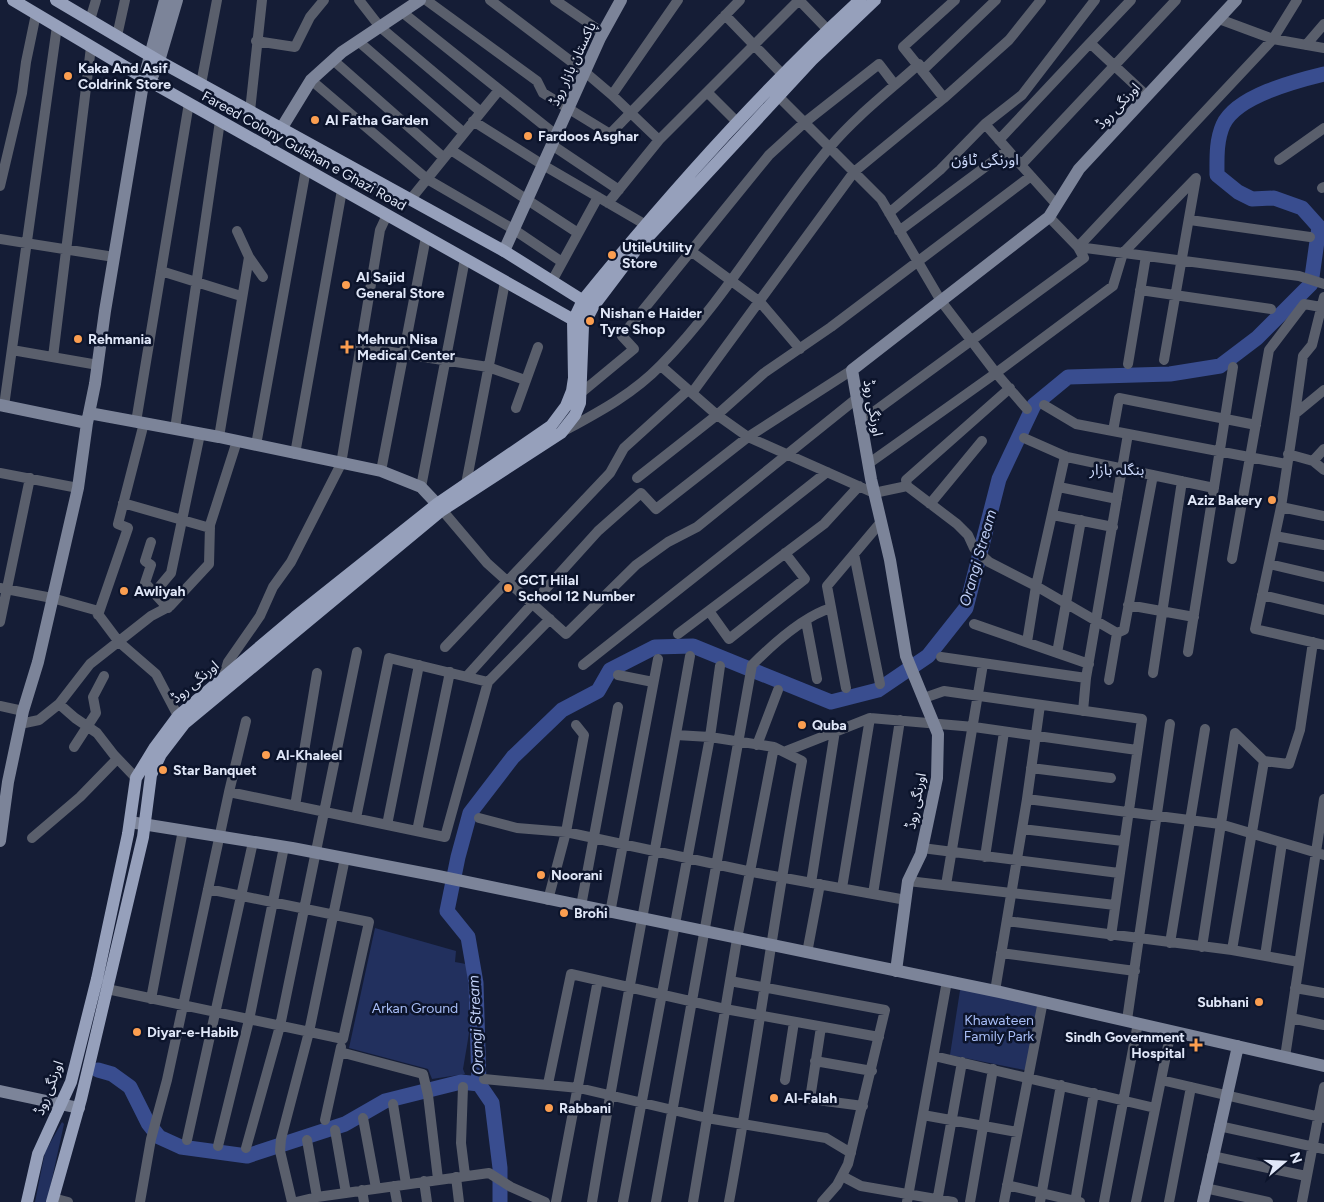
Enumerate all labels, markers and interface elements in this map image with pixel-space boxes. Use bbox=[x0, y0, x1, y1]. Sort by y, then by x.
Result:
street label: پاکستان بازار روڈ bbox=[546, 19, 601, 109]
place label: Kaka And Asif Coldrink Store bbox=[78, 60, 171, 93]
marker: Kaka And Asif Coldrink Store bbox=[62, 70, 74, 82]
street label: اورنگی روڈ bbox=[1092, 79, 1144, 133]
street label: Fareed Colony Gulshan e Ghazi Road bbox=[199, 88, 409, 214]
place label: Al Fatha Garden bbox=[325, 112, 429, 129]
marker: Al Fatha Garden bbox=[309, 114, 321, 126]
place label: Fardoos Asghar bbox=[538, 128, 639, 145]
marker: Fardoos Asghar bbox=[522, 130, 534, 142]
district label: اورنگی ٹاؤن bbox=[951, 151, 1019, 169]
place label: UtileUtility Store bbox=[622, 239, 693, 272]
marker: UtileUtility Store bbox=[606, 249, 618, 261]
place label: Al Sajid General Store bbox=[356, 269, 445, 302]
marker: Al Sajid General Store bbox=[340, 279, 352, 291]
place label: Nishan e Haider Tyre Shop bbox=[600, 305, 703, 338]
marker: Nishan e Haider Tyre Shop bbox=[584, 315, 596, 327]
place label: Rehmania bbox=[88, 331, 152, 348]
place label: Mehrun Nisa Medical Center bbox=[357, 331, 456, 364]
marker: Rehmania bbox=[72, 333, 84, 345]
marker: Mehrun Nisa Medical Center bbox=[341, 341, 353, 353]
street label: اورنگی روڈ bbox=[860, 378, 886, 438]
district label: بنگلہ بازار bbox=[1089, 461, 1144, 479]
place label: Aziz Bakery bbox=[1187, 492, 1263, 509]
marker: Aziz Bakery bbox=[1266, 494, 1278, 506]
water label: Orangi Stream bbox=[956, 507, 1000, 608]
place label: GCT Hilal School 12 Number bbox=[518, 572, 636, 605]
marker: GCT Hilal School 12 Number bbox=[502, 582, 514, 594]
place label: Awliyah bbox=[134, 583, 186, 600]
marker: Awliyah bbox=[118, 585, 130, 597]
street label: اورنگی روڈ bbox=[168, 657, 222, 707]
place label: Quba bbox=[812, 717, 847, 734]
marker: Quba bbox=[796, 719, 808, 731]
place label: Al-Khaleel bbox=[276, 747, 342, 764]
marker: Al-Khaleel bbox=[260, 749, 272, 761]
place label: Star Banquet bbox=[173, 762, 257, 779]
marker: Star Banquet bbox=[157, 764, 169, 776]
street label: اورنگی روڈ bbox=[902, 771, 930, 831]
place label: Noorani bbox=[551, 867, 602, 884]
marker: Noorani bbox=[535, 869, 547, 881]
place label: Brohi bbox=[574, 905, 608, 922]
marker: Brohi bbox=[558, 907, 570, 919]
water label: Orangi Stream bbox=[464, 974, 488, 1075]
place label: Subhani bbox=[1197, 994, 1249, 1011]
marker: Subhani bbox=[1253, 996, 1265, 1008]
park label: Arkan Ground bbox=[372, 1000, 458, 1017]
park label: Khawateen Family Park bbox=[964, 1012, 1034, 1045]
place label: Diyar-e-Habib bbox=[147, 1024, 239, 1041]
marker: Diyar-e-Habib bbox=[131, 1026, 143, 1038]
place label: Sindh Government Hospital bbox=[1065, 1029, 1185, 1062]
marker: Sindh Government Hospital bbox=[1189, 1038, 1203, 1052]
street label: اورنگی روڈ bbox=[31, 1058, 67, 1118]
place label: Al-Falah bbox=[784, 1090, 837, 1107]
marker: Al-Falah bbox=[768, 1092, 780, 1104]
place label: Rabbani bbox=[559, 1100, 611, 1117]
marker: Rabbani bbox=[543, 1102, 555, 1114]
north arrow bbox=[1259, 1137, 1309, 1187]
text: N bbox=[1286, 1150, 1306, 1166]

